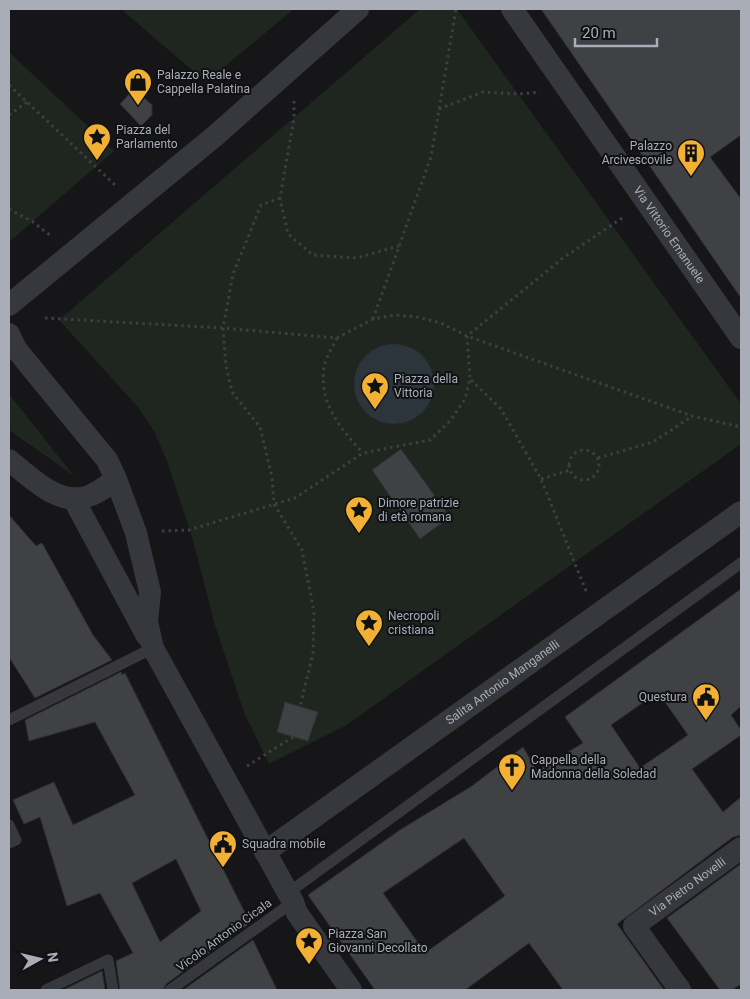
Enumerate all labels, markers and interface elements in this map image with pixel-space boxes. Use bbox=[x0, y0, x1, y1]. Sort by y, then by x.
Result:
scale bar bbox=[575, 15, 658, 47]
text: 20 m bbox=[582, 24, 616, 42]
shop icon: Palazzo Reale e Cappella Palatina bbox=[123, 67, 153, 106]
place label: Palazzo Reale e Cappella Palatina bbox=[157, 68, 250, 96]
place icon: Piazza del Parlamento bbox=[82, 122, 112, 161]
place label: Piazza del Parlamento bbox=[116, 123, 178, 151]
building icon: Palazzo Arcivescovile bbox=[676, 138, 706, 177]
place label: Palazzo Arcivescovile bbox=[602, 139, 672, 167]
street label: Via Vittorio Emanuele bbox=[631, 184, 708, 286]
place icon: Piazza della Vittoria bbox=[360, 371, 390, 410]
place label: Piazza della Vittoria bbox=[394, 372, 458, 400]
place icon: Dimore patrizie di età romana bbox=[344, 495, 374, 534]
place label: Dimore patrizie di età romana bbox=[378, 496, 459, 524]
place icon: Necropoli cristiana bbox=[354, 608, 384, 647]
place label: Necropoli cristiana bbox=[388, 609, 439, 637]
street label: Salita Antonio Manganelli bbox=[443, 637, 562, 728]
public building icon: Questura bbox=[691, 682, 721, 721]
place label: Questura bbox=[639, 690, 687, 704]
church icon: Cappella della Madonna della Soledad bbox=[497, 752, 527, 791]
place label: Cappella della Madonna della Soledad bbox=[531, 753, 656, 781]
public building icon: Squadra mobile bbox=[208, 829, 238, 868]
place label: Squadra mobile bbox=[242, 837, 326, 851]
street label: Via Pietro Novelli bbox=[647, 855, 728, 919]
street label: Vicolo Antonio Cicala bbox=[174, 896, 274, 974]
place icon: Piazza San Giovanni Decollato bbox=[294, 926, 324, 965]
place label: Piazza San Giovanni Decollato bbox=[328, 927, 428, 955]
north arrow bbox=[15, 934, 65, 984]
text: N bbox=[44, 951, 61, 963]

